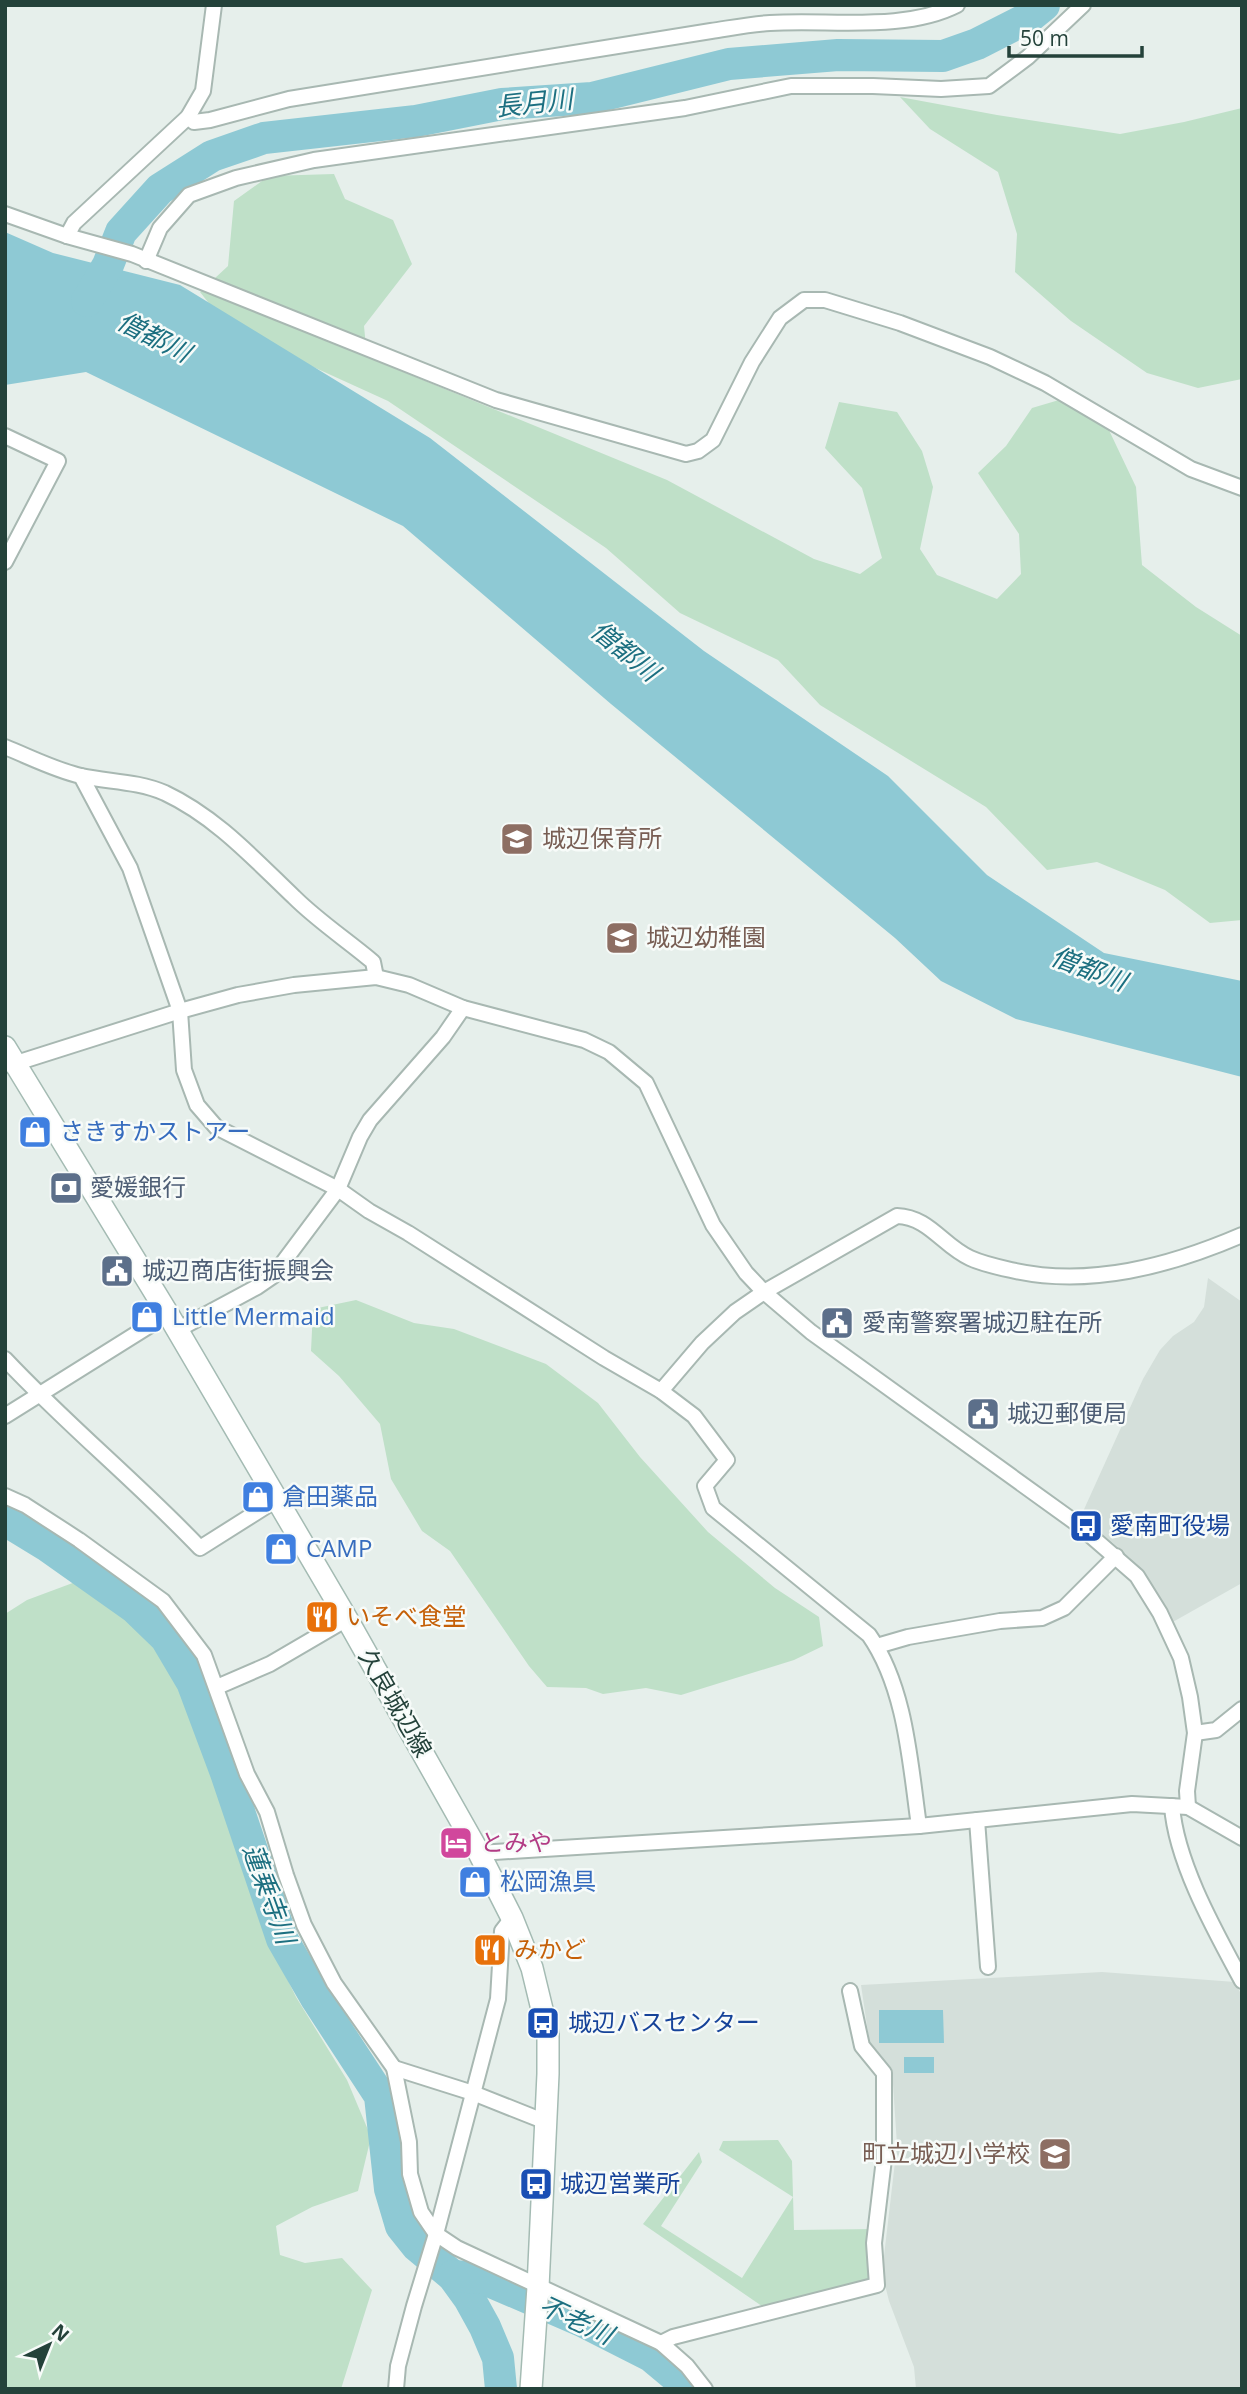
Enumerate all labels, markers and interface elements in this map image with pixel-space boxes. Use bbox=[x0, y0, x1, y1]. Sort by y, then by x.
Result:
scale bar bbox=[1009, 14, 1142, 58]
text: 50 m bbox=[1020, 24, 1069, 52]
water label: 長月川 bbox=[493, 80, 578, 124]
water label: 僧都川 bbox=[112, 302, 200, 371]
water label: 僧都川 bbox=[584, 612, 670, 691]
school or university icon: 城辺保育所 bbox=[498, 820, 536, 858]
place label: 城辺保育所 bbox=[542, 821, 662, 854]
school or university icon: 城辺幼稚園 bbox=[603, 919, 641, 957]
place label: 城辺幼稚園 bbox=[646, 920, 766, 953]
water label: 僧都川 bbox=[1046, 937, 1135, 1000]
shop icon: さきすかストアー bbox=[16, 1113, 54, 1151]
place label: さきすかストアー bbox=[60, 1114, 251, 1147]
bank icon: 愛媛銀行 bbox=[47, 1169, 85, 1207]
place label: 愛媛銀行 bbox=[90, 1170, 186, 1203]
public building icon: 城辺商店街振興会 bbox=[98, 1252, 136, 1290]
place label: 城辺商店街振興会 bbox=[142, 1253, 334, 1286]
shop icon: Little Mermaid bbox=[128, 1298, 166, 1336]
place label: Little Mermaid bbox=[172, 1299, 335, 1332]
public building icon: 愛南警察署城辺駐在所 bbox=[818, 1304, 856, 1342]
place label: 愛南警察署城辺駐在所 bbox=[862, 1305, 1102, 1338]
public building icon: 城辺郵便局 bbox=[964, 1395, 1002, 1433]
place label: 城辺郵便局 bbox=[1007, 1396, 1127, 1429]
shop icon: 倉田薬品 bbox=[239, 1478, 277, 1516]
place label: 倉田薬品 bbox=[282, 1479, 378, 1512]
bus stop icon: 愛南町役場 bbox=[1067, 1507, 1105, 1545]
place label: 愛南町役場 bbox=[1110, 1508, 1230, 1541]
shop icon: CAMP bbox=[262, 1530, 300, 1568]
place label: CAMP bbox=[306, 1531, 372, 1564]
restaurant icon: いそべ食堂 bbox=[303, 1598, 341, 1636]
place label: いそべ食堂 bbox=[346, 1599, 466, 1632]
street label: 久良城辺線 bbox=[352, 1642, 441, 1762]
hotel icon: とみや bbox=[437, 1824, 475, 1862]
place label: とみや bbox=[480, 1825, 552, 1858]
water label: 蓮乗寺川 bbox=[235, 1839, 306, 1951]
shop icon: 松岡漁具 bbox=[456, 1863, 494, 1901]
place label: 松岡漁具 bbox=[500, 1864, 596, 1897]
restaurant icon: みかど bbox=[471, 1931, 509, 1969]
place label: みかど bbox=[514, 1932, 586, 1965]
bus stop icon: 城辺バスセンター bbox=[524, 2004, 562, 2042]
place label: 城辺バスセンター bbox=[568, 2005, 760, 2038]
school or university icon: 町立城辺小学校 bbox=[1036, 2135, 1074, 2173]
place label: 町立城辺小学校 bbox=[862, 2136, 1030, 2169]
bus stop icon: 城辺営業所 bbox=[517, 2165, 555, 2203]
place label: 城辺営業所 bbox=[560, 2166, 680, 2199]
water label: 不老川 bbox=[533, 2286, 622, 2353]
north arrow bbox=[14, 2310, 84, 2380]
text: N bbox=[46, 2318, 75, 2347]

